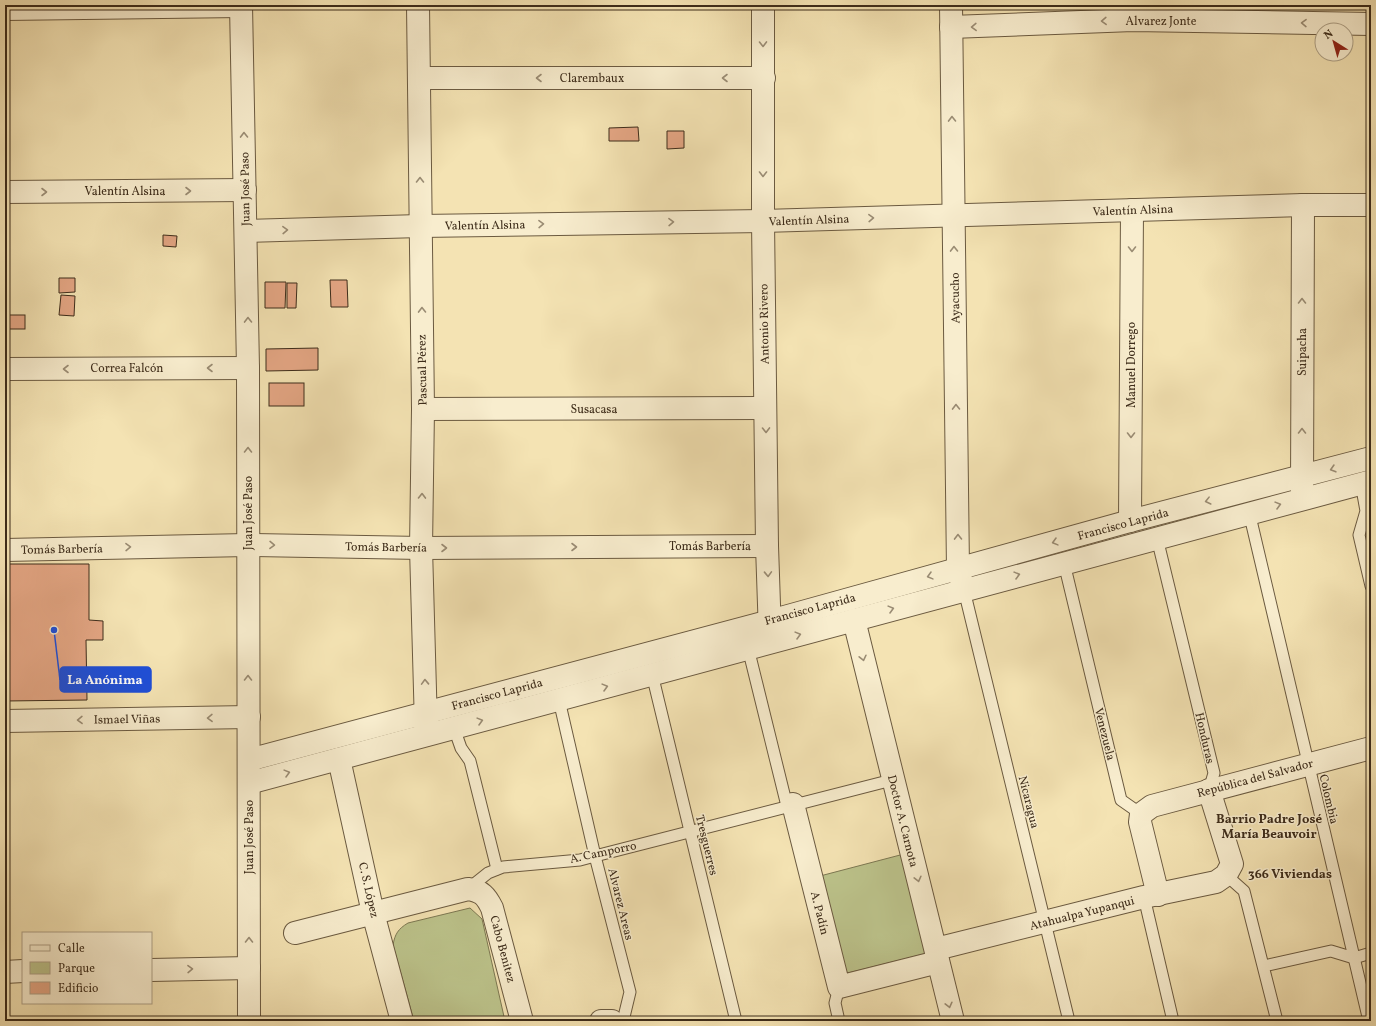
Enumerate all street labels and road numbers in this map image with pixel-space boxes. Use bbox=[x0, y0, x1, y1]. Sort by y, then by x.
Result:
street label: Alvarez Jonte bbox=[1126, 14, 1197, 30]
street label: Clarembaux bbox=[560, 71, 624, 87]
street label: Juan José Paso bbox=[237, 152, 255, 226]
street label: Valentín Alsina bbox=[85, 184, 165, 200]
street label: Valentín Alsina bbox=[1092, 202, 1174, 220]
street label: Valentín Alsina bbox=[768, 212, 850, 230]
street label: Valentín Alsina bbox=[444, 217, 526, 235]
street label: Ayacucho bbox=[948, 272, 964, 324]
street label: Antonio Rivero bbox=[756, 283, 774, 365]
street label: Manuel Dorrego bbox=[1124, 322, 1140, 408]
street label: Suipacha bbox=[1295, 328, 1311, 376]
street label: Pascual Pérez bbox=[414, 334, 432, 406]
street label: Correa Falcón bbox=[91, 361, 163, 377]
street label: Susacasa bbox=[571, 402, 617, 418]
street label: Juan José Paso bbox=[241, 476, 257, 550]
street label: Francisco Laprida bbox=[1076, 505, 1171, 545]
street label: Tomás Barbería bbox=[345, 539, 427, 557]
street label: Tomás Barbería bbox=[669, 539, 751, 555]
street label: Tomás Barbería bbox=[21, 541, 103, 559]
street label: Francisco Laprida bbox=[763, 590, 858, 630]
street label: Francisco Laprida bbox=[450, 675, 545, 715]
street label: Venezuela bbox=[1090, 706, 1118, 762]
street label: Ismael Viñas bbox=[93, 711, 161, 729]
street label: Honduras bbox=[1190, 711, 1218, 765]
street label: República del Salvador bbox=[1195, 756, 1315, 802]
street label: Doctor A. Carnota bbox=[883, 773, 921, 869]
street label: Colombia bbox=[1315, 773, 1342, 826]
street label: Nicaragua bbox=[1014, 774, 1042, 830]
street label: Juan José Paso bbox=[242, 800, 258, 874]
street label: Tresguerres bbox=[691, 813, 721, 877]
street label: A. Camporro bbox=[568, 838, 638, 868]
street label: C. S. López bbox=[354, 861, 382, 920]
street label: Alvarez Areas bbox=[603, 867, 637, 942]
street label: A. Padín bbox=[806, 890, 832, 937]
street label: Atahualpa Yupanqui bbox=[1028, 893, 1137, 935]
street label: Cabo Benitez bbox=[485, 914, 519, 985]

